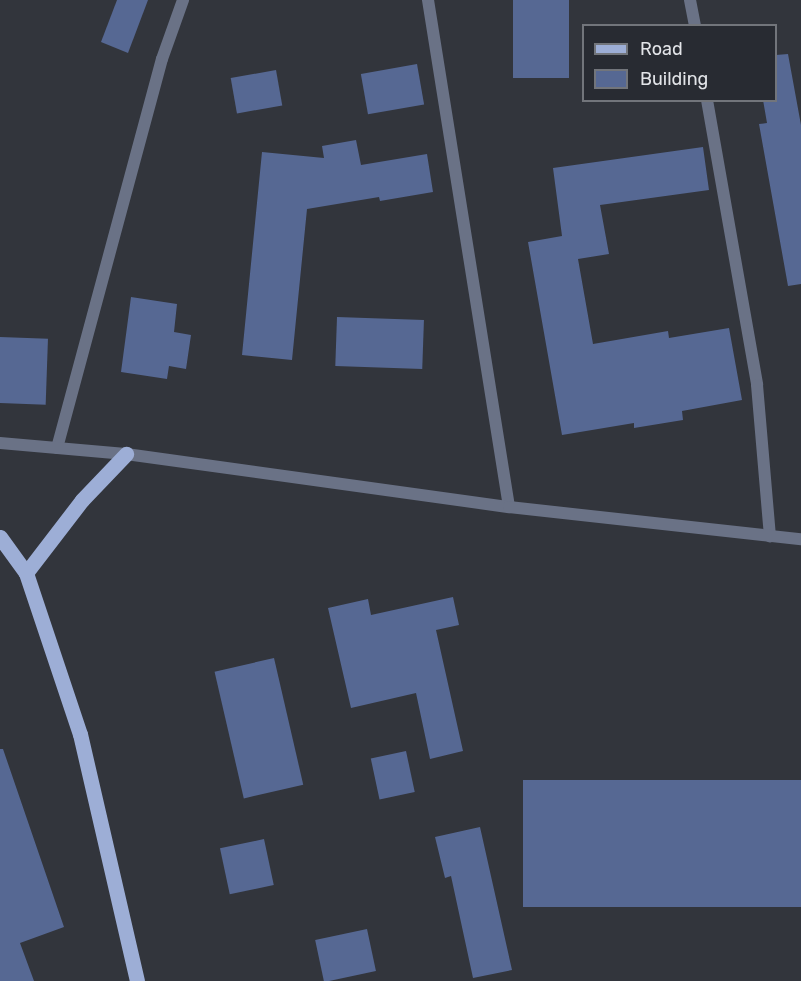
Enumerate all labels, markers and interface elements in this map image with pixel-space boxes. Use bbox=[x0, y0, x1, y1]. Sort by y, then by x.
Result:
legend bbox=[582, 24, 777, 102]
text: Road bbox=[640, 38, 683, 60]
text: Building bbox=[640, 68, 708, 90]

